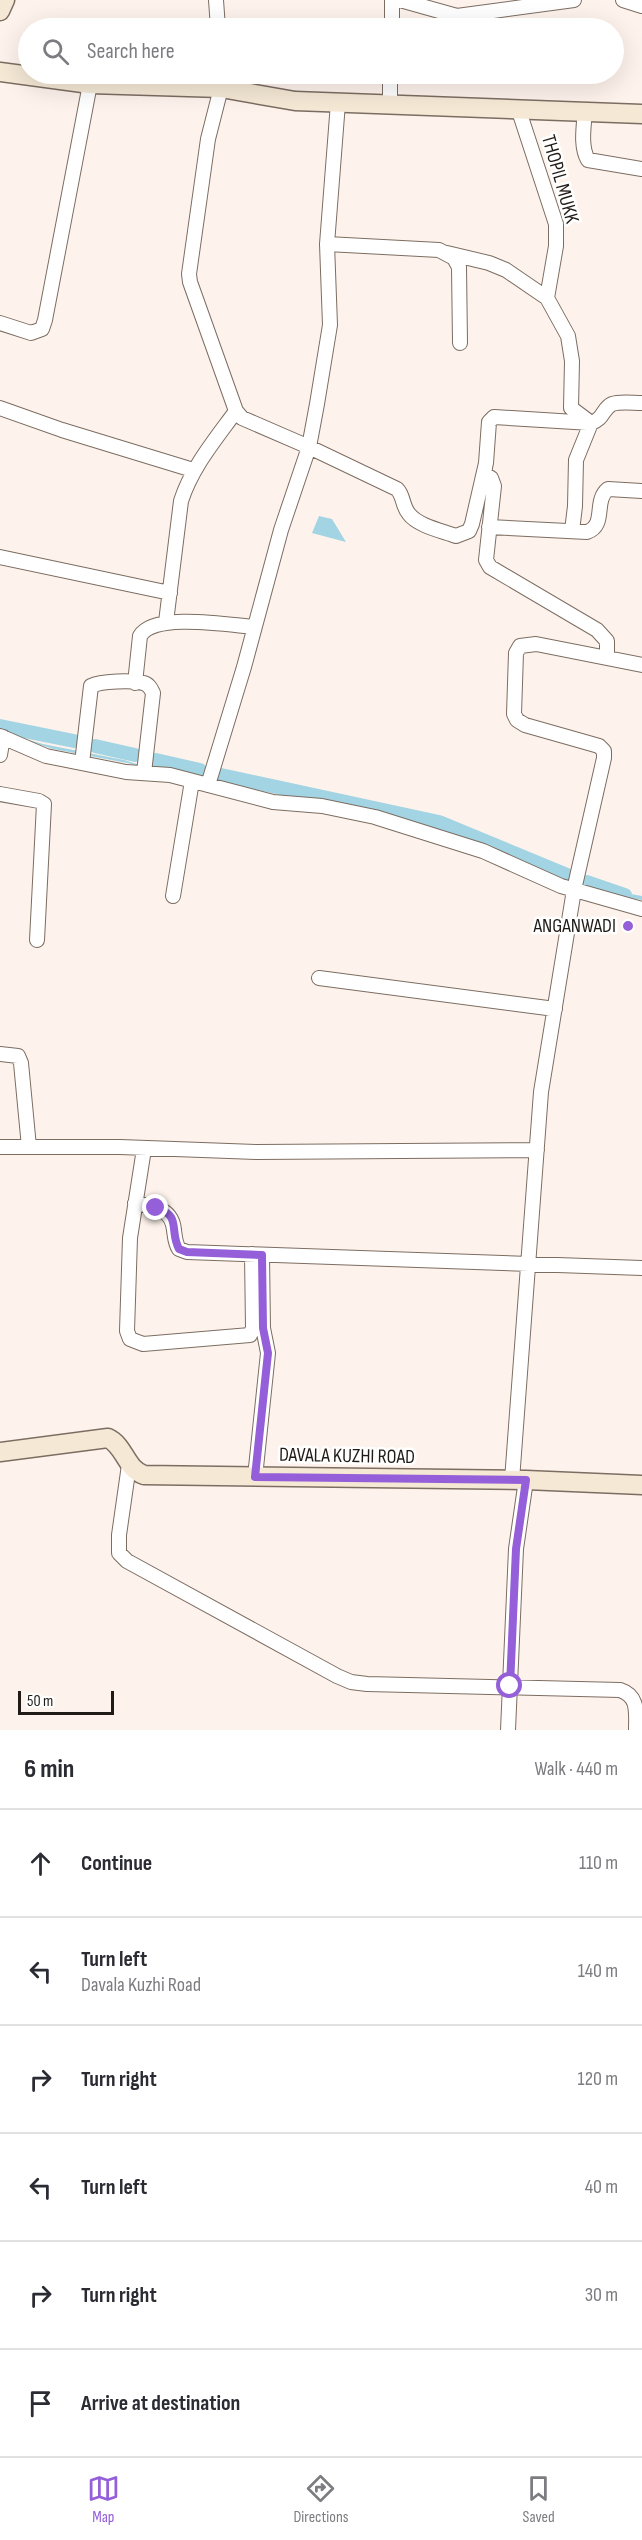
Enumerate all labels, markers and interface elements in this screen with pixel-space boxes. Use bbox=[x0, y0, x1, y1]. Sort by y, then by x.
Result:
search box bbox=[18, 18, 624, 84]
icon: search bbox=[39, 35, 72, 68]
text: Search here bbox=[87, 38, 174, 65]
street label: THOPIL MUKK bbox=[536, 132, 584, 226]
place label: ANGANWADI bbox=[532, 914, 616, 938]
marker: ANGANWADI bbox=[621, 919, 635, 933]
route end bbox=[142, 1194, 168, 1220]
street label: DAVALA KUZHI ROAD bbox=[279, 1443, 415, 1469]
route start bbox=[496, 1672, 522, 1698]
scale bar bbox=[18, 1688, 114, 1716]
text: 50 m bbox=[27, 1692, 53, 1711]
text: 6 min bbox=[24, 1754, 74, 1785]
text: Walk · 440 m bbox=[534, 1757, 618, 1781]
icon: ahead bbox=[24, 1847, 57, 1880]
text: Continue bbox=[81, 1850, 152, 1877]
text: 110 m bbox=[579, 1851, 618, 1875]
text: Turn left bbox=[81, 1946, 147, 1973]
icon: left bbox=[24, 1955, 57, 1988]
text: 140 m bbox=[578, 1959, 618, 1983]
text: Davala Kuzhi Road bbox=[81, 1973, 201, 1997]
icon: right bbox=[24, 2063, 57, 2096]
text: Turn right bbox=[81, 2066, 157, 2093]
text: 120 m bbox=[578, 2067, 618, 2091]
icon: left bbox=[24, 2171, 57, 2204]
text: Turn left bbox=[81, 2174, 147, 2201]
text: 40 m bbox=[585, 2175, 618, 2199]
icon: right bbox=[24, 2279, 57, 2312]
text: Turn right bbox=[81, 2282, 157, 2309]
text: 30 m bbox=[585, 2283, 618, 2307]
icon: arrive bbox=[24, 2387, 57, 2420]
text: Arrive at destination bbox=[81, 2390, 240, 2417]
tab: Map bbox=[87, 2472, 120, 2527]
tab: Directions bbox=[293, 2472, 349, 2527]
tab: Saved bbox=[522, 2472, 555, 2527]

